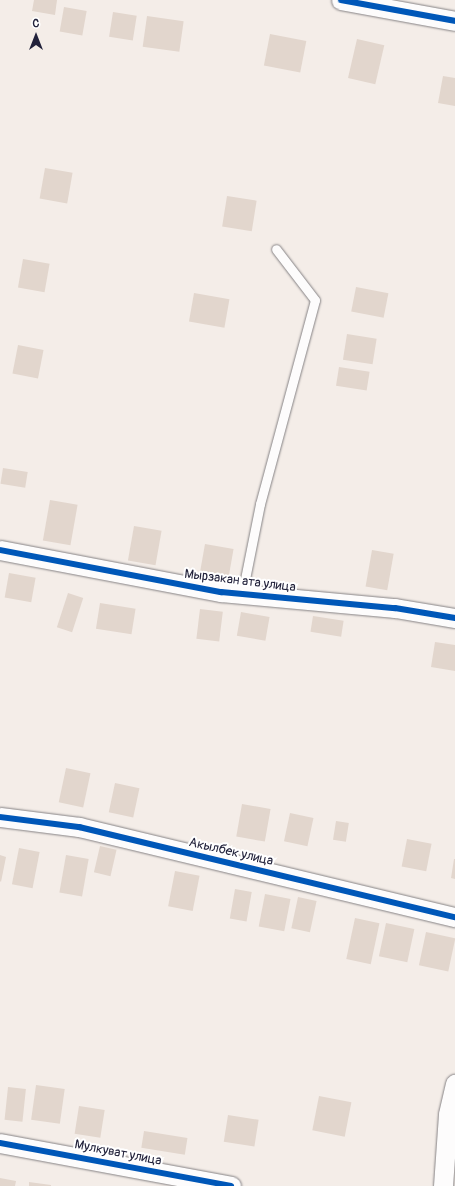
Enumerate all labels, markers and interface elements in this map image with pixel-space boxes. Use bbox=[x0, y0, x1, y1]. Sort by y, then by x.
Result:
north arrow bbox=[16, 16, 56, 56]
text: С bbox=[33, 17, 39, 30]
street label: Мырзакан ата улица bbox=[183, 566, 297, 596]
street label: Акылбек улица bbox=[187, 835, 275, 869]
street label: Мулкуват улица bbox=[73, 1137, 163, 1169]

